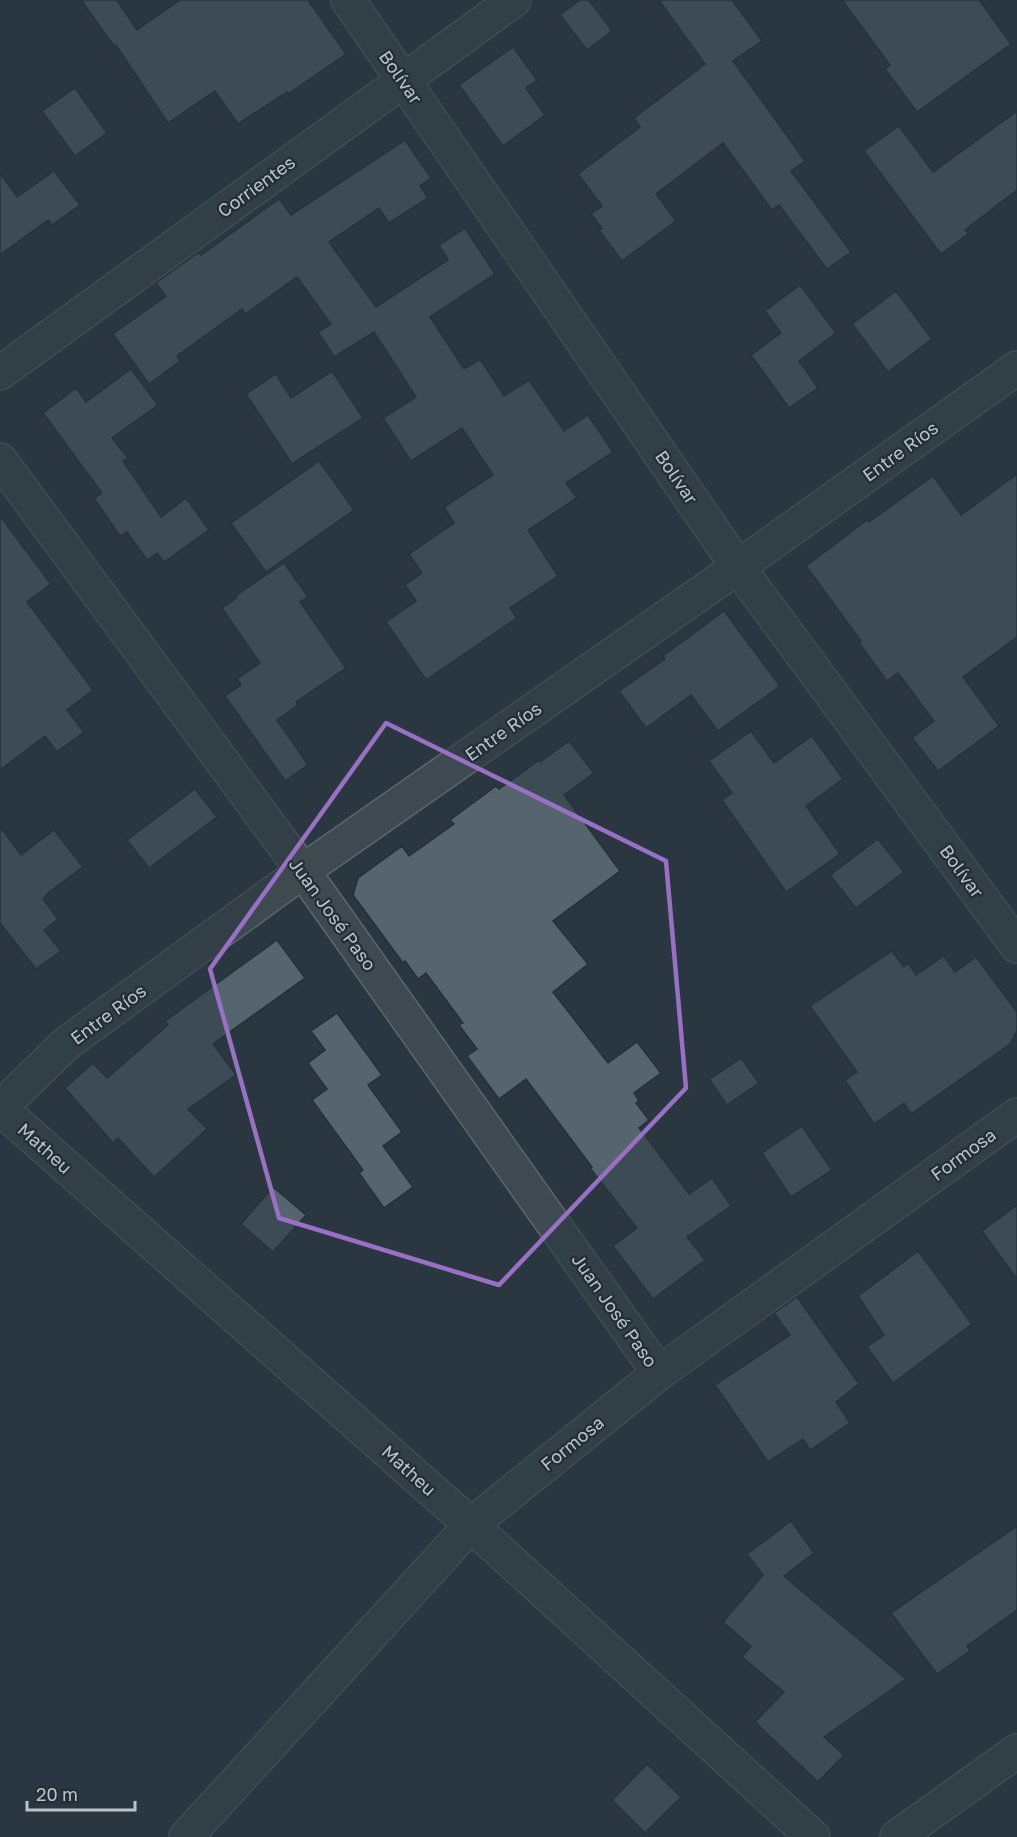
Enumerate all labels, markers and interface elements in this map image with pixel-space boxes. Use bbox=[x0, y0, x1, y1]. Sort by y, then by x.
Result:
street label: Bolívar bbox=[375, 46, 427, 108]
street label: Corrientes bbox=[213, 151, 299, 221]
street label: Entre Ríos bbox=[858, 416, 942, 486]
street label: Bolívar bbox=[651, 446, 703, 508]
street label: Entre Ríos bbox=[461, 697, 545, 765]
street label: Bolívar bbox=[935, 840, 989, 902]
street label: Juan José Paso bbox=[285, 853, 381, 975]
street label: Entre Ríos bbox=[66, 979, 150, 1049]
street label: Matheu bbox=[13, 1118, 77, 1178]
street label: Formosa bbox=[926, 1123, 1000, 1185]
street label: Juan José Paso bbox=[568, 1249, 662, 1371]
street label: Formosa bbox=[536, 1411, 608, 1475]
street label: Matheu bbox=[377, 1440, 441, 1500]
scale bar bbox=[27, 1774, 135, 1812]
text: 20 m bbox=[36, 1783, 78, 1805]

